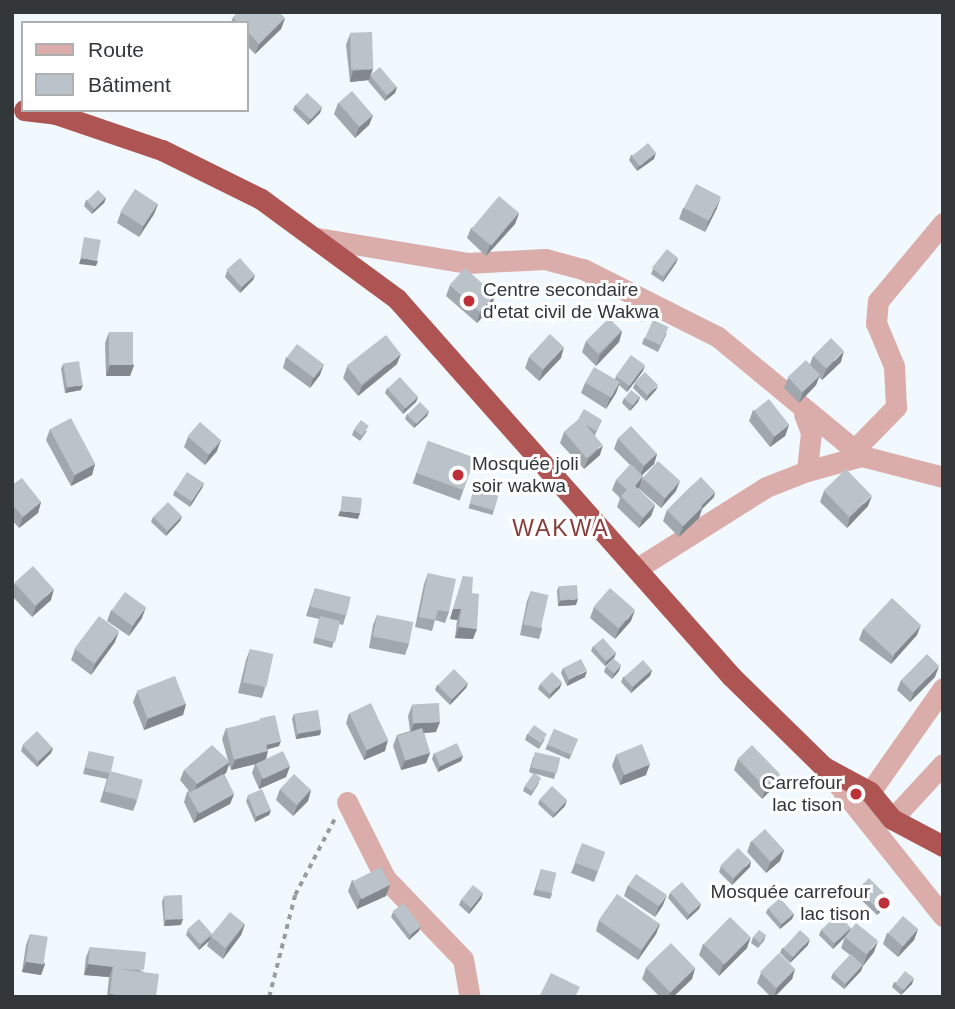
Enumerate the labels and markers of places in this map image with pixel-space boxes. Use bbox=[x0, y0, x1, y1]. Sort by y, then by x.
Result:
place label: Centre secondaire d'etat civil de Wakwa bbox=[483, 279, 659, 323]
marker: Centre secondaire d'etat civil de Wakwa bbox=[461, 293, 477, 309]
place label: Mosquée joli soir wakwa bbox=[472, 453, 579, 497]
marker: Mosquée joli soir wakwa bbox=[450, 467, 466, 483]
place label: Carrefour lac tison bbox=[762, 772, 842, 816]
marker: Carrefour lac tison bbox=[848, 786, 864, 802]
place label: Mosquée carrefour lac tison bbox=[711, 881, 870, 925]
marker: Mosquée carrefour lac tison bbox=[876, 895, 892, 911]

